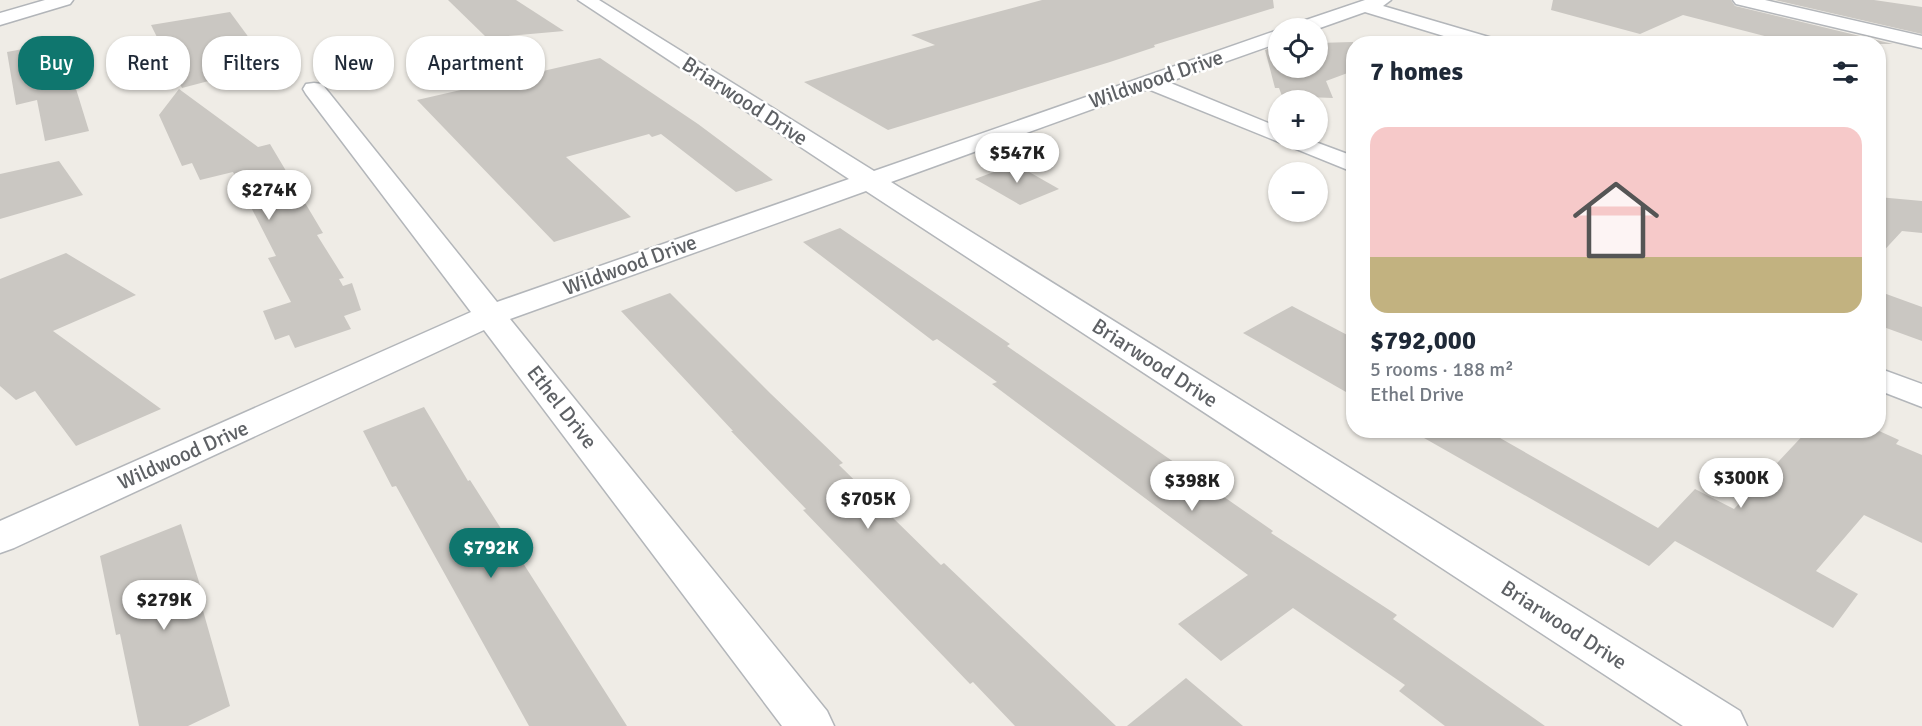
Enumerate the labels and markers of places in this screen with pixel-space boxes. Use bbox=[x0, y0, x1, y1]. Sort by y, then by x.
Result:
pin: $547K bbox=[975, 133, 1059, 184]
pin: $274K bbox=[227, 170, 311, 221]
pin: $300K bbox=[1699, 458, 1783, 509]
pin: $398K bbox=[1150, 461, 1234, 512]
pin: $705K bbox=[826, 479, 910, 530]
pin: $792K bbox=[449, 528, 533, 579]
pin: $279K bbox=[122, 580, 206, 631]

